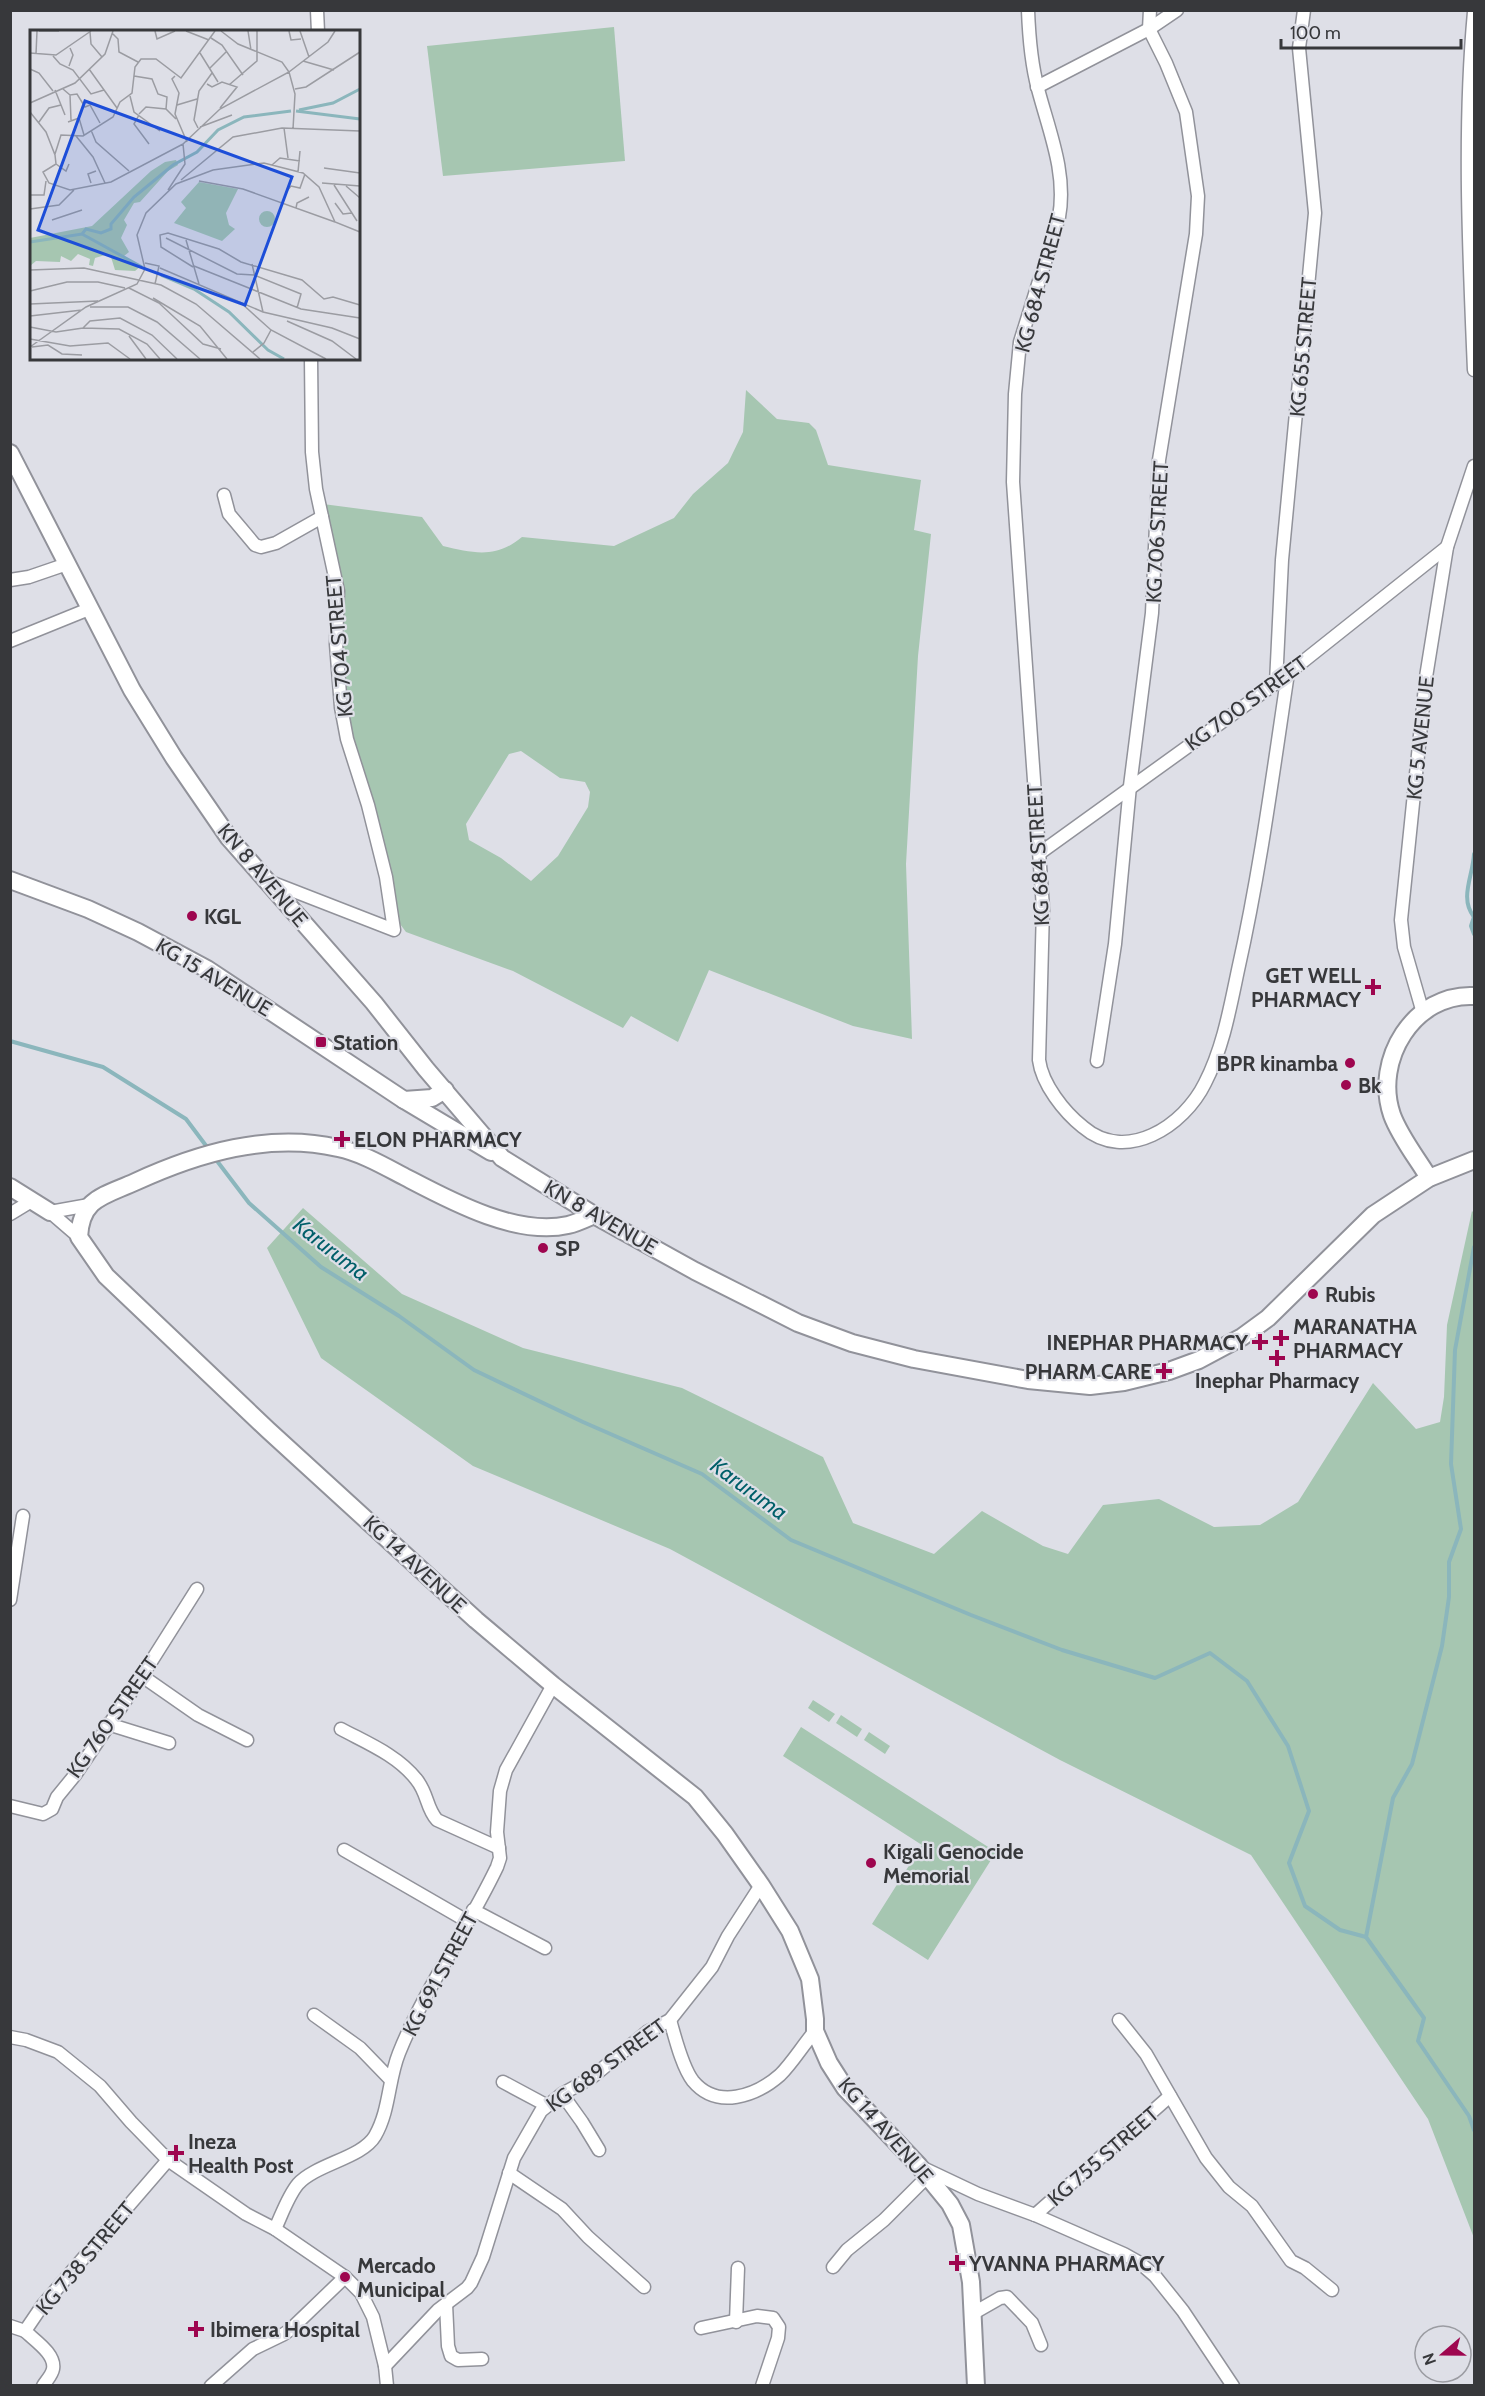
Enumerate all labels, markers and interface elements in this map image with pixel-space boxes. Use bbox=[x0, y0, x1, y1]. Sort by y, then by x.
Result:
scale bar bbox=[1281, 12, 1461, 50]
text: 100 m bbox=[1290, 22, 1341, 44]
inset map bbox=[30, 30, 360, 360]
street label: KG 684 STREET bbox=[1010, 211, 1070, 355]
street label: KG 655 STREET bbox=[1284, 276, 1322, 418]
street label: KG 706 STREET bbox=[1141, 460, 1173, 604]
street label: KG 704 STREET bbox=[320, 574, 358, 718]
street label: KG 700 STREET bbox=[1180, 650, 1312, 756]
street label: KG 5 AVENUE bbox=[1401, 675, 1439, 801]
street label: KG 684 STREET bbox=[1022, 783, 1054, 927]
street label: KN 8 AVENUE bbox=[213, 818, 313, 932]
place label: KGL bbox=[204, 904, 242, 929]
marker: KGL bbox=[185, 909, 199, 923]
street label: KG 15 AVENUE bbox=[151, 933, 277, 1021]
place label: GET WELL PHARMACY bbox=[1251, 963, 1361, 1012]
marker: GET WELL PHARMACY bbox=[1366, 980, 1380, 994]
place label: Station bbox=[333, 1030, 398, 1055]
marker: Station bbox=[314, 1035, 328, 1049]
place label: BPR kinamba bbox=[1216, 1051, 1339, 1076]
marker: BPR kinamba bbox=[1343, 1056, 1357, 1070]
place label: Bk bbox=[1358, 1073, 1382, 1098]
marker: Bk bbox=[1339, 1078, 1353, 1092]
place label: ELON PHARMACY bbox=[354, 1127, 522, 1152]
marker: ELON PHARMACY bbox=[335, 1132, 349, 1146]
street label: KN 8 AVENUE bbox=[540, 1174, 662, 1260]
water label: Karuruma bbox=[288, 1211, 374, 1287]
place label: SP bbox=[555, 1236, 580, 1261]
marker: SP bbox=[536, 1241, 550, 1255]
place label: Rubis bbox=[1325, 1282, 1375, 1307]
marker: Rubis bbox=[1306, 1287, 1320, 1301]
place label: MARANATHA PHARMACY bbox=[1293, 1314, 1418, 1363]
place label: INEPHAR PHARMACY bbox=[1046, 1330, 1248, 1355]
marker: MARANATHA PHARMACY bbox=[1274, 1331, 1288, 1345]
marker: INEPHAR PHARMACY bbox=[1253, 1335, 1267, 1349]
marker: Inephar Pharmacy bbox=[1270, 1351, 1284, 1365]
place label: PHARM CARE bbox=[1025, 1359, 1152, 1384]
marker: PHARM CARE bbox=[1157, 1364, 1171, 1378]
place label: Inephar Pharmacy bbox=[1195, 1368, 1360, 1393]
water label: Karuruma bbox=[705, 1452, 793, 1526]
street label: KG 14 AVENUE bbox=[358, 1510, 472, 1618]
street label: KG 760 STREET bbox=[61, 1652, 163, 1782]
place label: Kigali Genocide Memorial bbox=[883, 1839, 1024, 1888]
marker: Kigali Genocide Memorial bbox=[864, 1856, 878, 1870]
street label: KG 691 STREET bbox=[397, 1908, 483, 2040]
street label: KG 689 STREET bbox=[541, 2013, 671, 2117]
street label: KG 14 AVENUE bbox=[833, 2072, 939, 2188]
street label: KG 755 STREET bbox=[1042, 2101, 1164, 2211]
place label: Ineza Health Post bbox=[188, 2129, 294, 2178]
marker: Ineza Health Post bbox=[169, 2146, 183, 2160]
street label: KG 738 STREET bbox=[30, 2196, 140, 2320]
place label: YVANNA PHARMACY bbox=[968, 2251, 1165, 2276]
place label: Mercado Municipal bbox=[357, 2253, 446, 2302]
marker: YVANNA PHARMACY bbox=[950, 2256, 964, 2270]
marker: Mercado Municipal bbox=[338, 2270, 352, 2284]
place label: Ibimera Hospital bbox=[210, 2317, 360, 2342]
marker: Ibimera Hospital bbox=[187, 2320, 205, 2338]
north arrow bbox=[1413, 2324, 1473, 2384]
text: N bbox=[1419, 2350, 1440, 2368]

